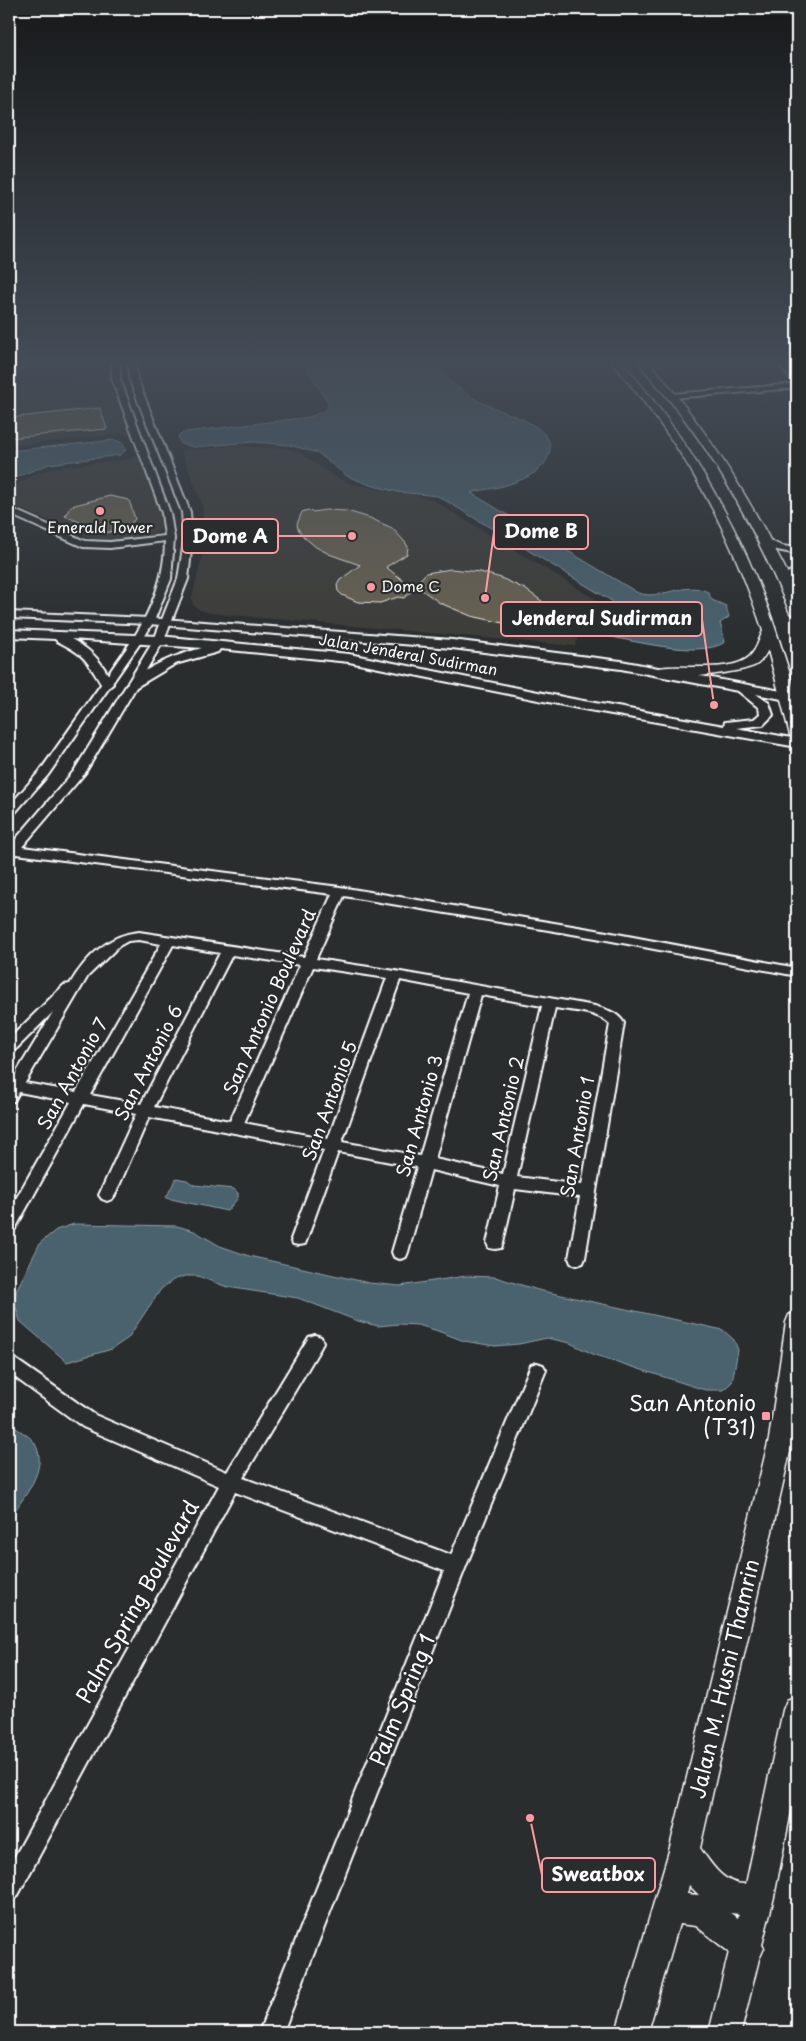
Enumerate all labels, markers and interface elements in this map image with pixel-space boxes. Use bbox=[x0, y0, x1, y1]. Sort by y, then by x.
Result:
marker: Emerald Tower bbox=[94, 505, 106, 517]
place label: Emerald Tower bbox=[47, 515, 153, 538]
callout: Dome B bbox=[494, 515, 588, 549]
text: Dome B bbox=[504, 516, 578, 544]
callout: Dome A bbox=[182, 519, 278, 553]
text: Dome A bbox=[192, 521, 268, 549]
place label: Dome C bbox=[381, 574, 440, 597]
marker: Dome C bbox=[365, 581, 377, 593]
callout: Jenderal Sudirman bbox=[501, 602, 702, 636]
text: Jenderal Sudirman bbox=[512, 603, 692, 631]
street label: Jalan Jenderal Sudirman bbox=[317, 626, 499, 681]
street label: San Antonio Boulevard bbox=[215, 904, 322, 1099]
street label: San Antonio 6 bbox=[107, 1000, 188, 1125]
street label: San Antonio 7 bbox=[30, 1012, 114, 1134]
street label: San Antonio 5 bbox=[294, 1037, 363, 1164]
street label: San Antonio 3 bbox=[388, 1051, 449, 1180]
street label: San Antonio 2 bbox=[475, 1053, 530, 1184]
street label: San Antonio 1 bbox=[553, 1074, 600, 1199]
place label: San Antonio (T31) bbox=[629, 1386, 756, 1442]
marker: San Antonio (T31) bbox=[760, 1410, 772, 1422]
street label: Palm Spring Boulevard bbox=[67, 1493, 206, 1708]
street label: Jalan M. Husni Thamrin bbox=[680, 1556, 766, 1801]
street label: Palm Spring 1 bbox=[360, 1629, 442, 1770]
callout: Sweatbox bbox=[542, 1858, 655, 1892]
text: Sweatbox bbox=[551, 1859, 645, 1887]

